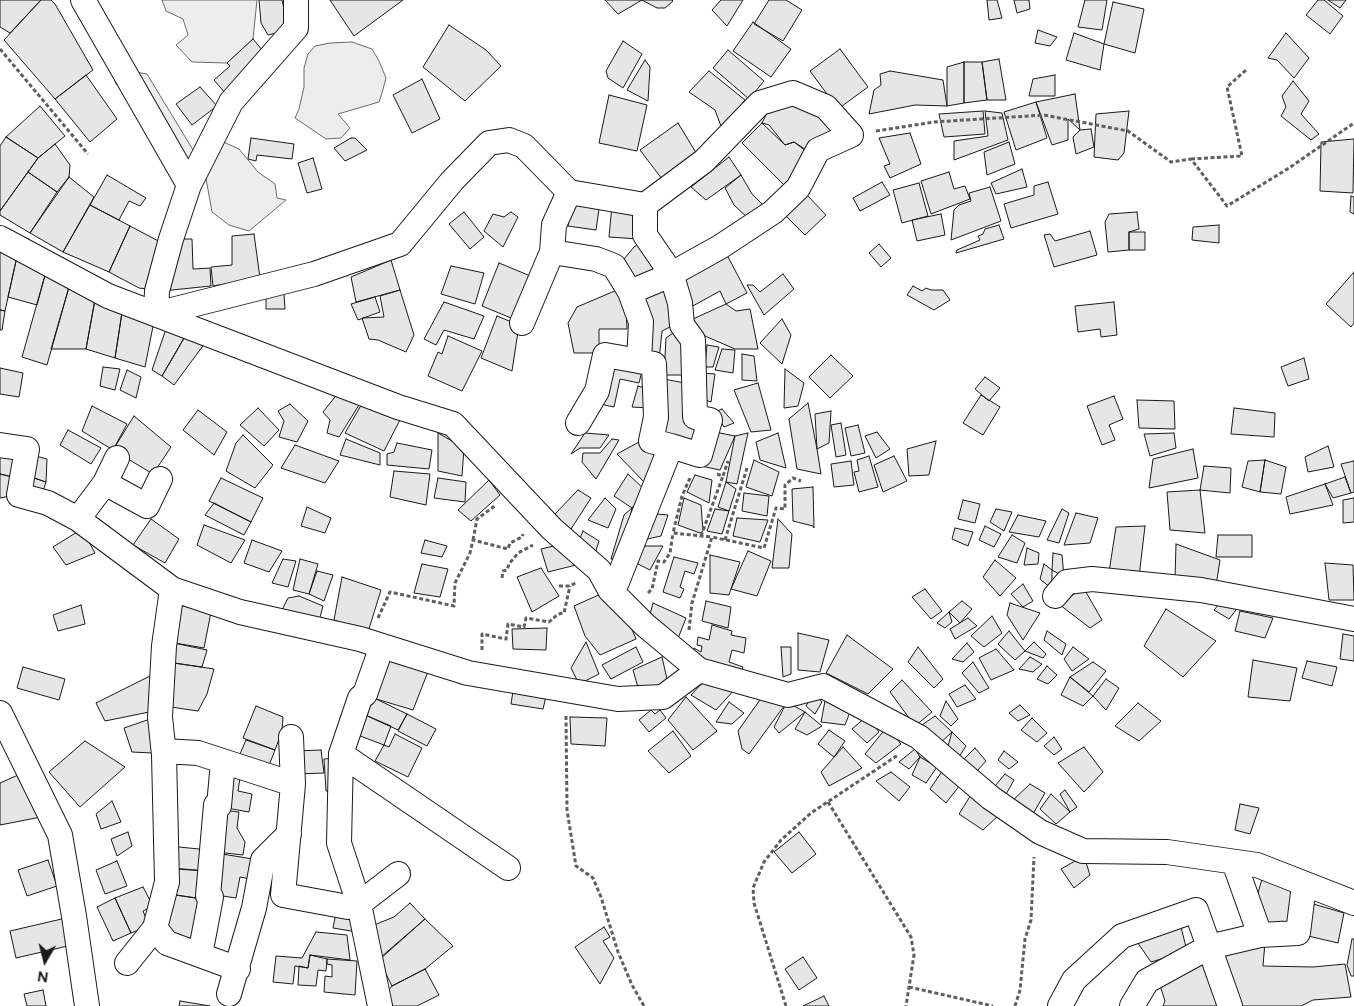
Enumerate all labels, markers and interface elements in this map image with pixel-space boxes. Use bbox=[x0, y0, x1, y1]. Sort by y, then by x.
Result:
north arrow bbox=[20, 936, 70, 986]
text: N bbox=[36, 967, 49, 986]

